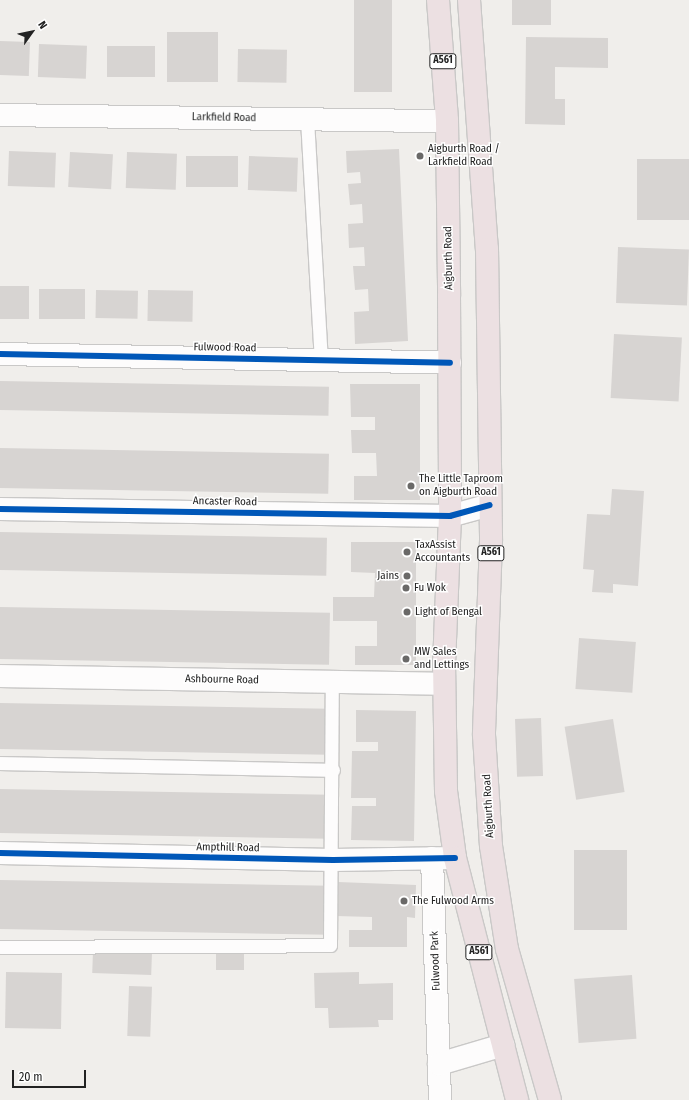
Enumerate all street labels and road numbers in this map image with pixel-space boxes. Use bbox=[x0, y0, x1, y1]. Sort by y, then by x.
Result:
road number: A561 bbox=[429, 53, 457, 69]
street label: Larkfield Road bbox=[192, 111, 256, 125]
street label: Aigburth Road bbox=[442, 226, 456, 290]
street label: Fulwood Road bbox=[193, 341, 257, 355]
street label: Ancaster Road bbox=[193, 495, 257, 509]
road number: A561 bbox=[477, 545, 505, 561]
street label: Ashbourne Road bbox=[185, 673, 259, 687]
street label: Aigburth Road bbox=[481, 774, 497, 838]
street label: Ampthill Road bbox=[196, 841, 260, 855]
street label: Fulwood Park bbox=[428, 931, 444, 991]
road number: A561 bbox=[465, 944, 493, 960]

